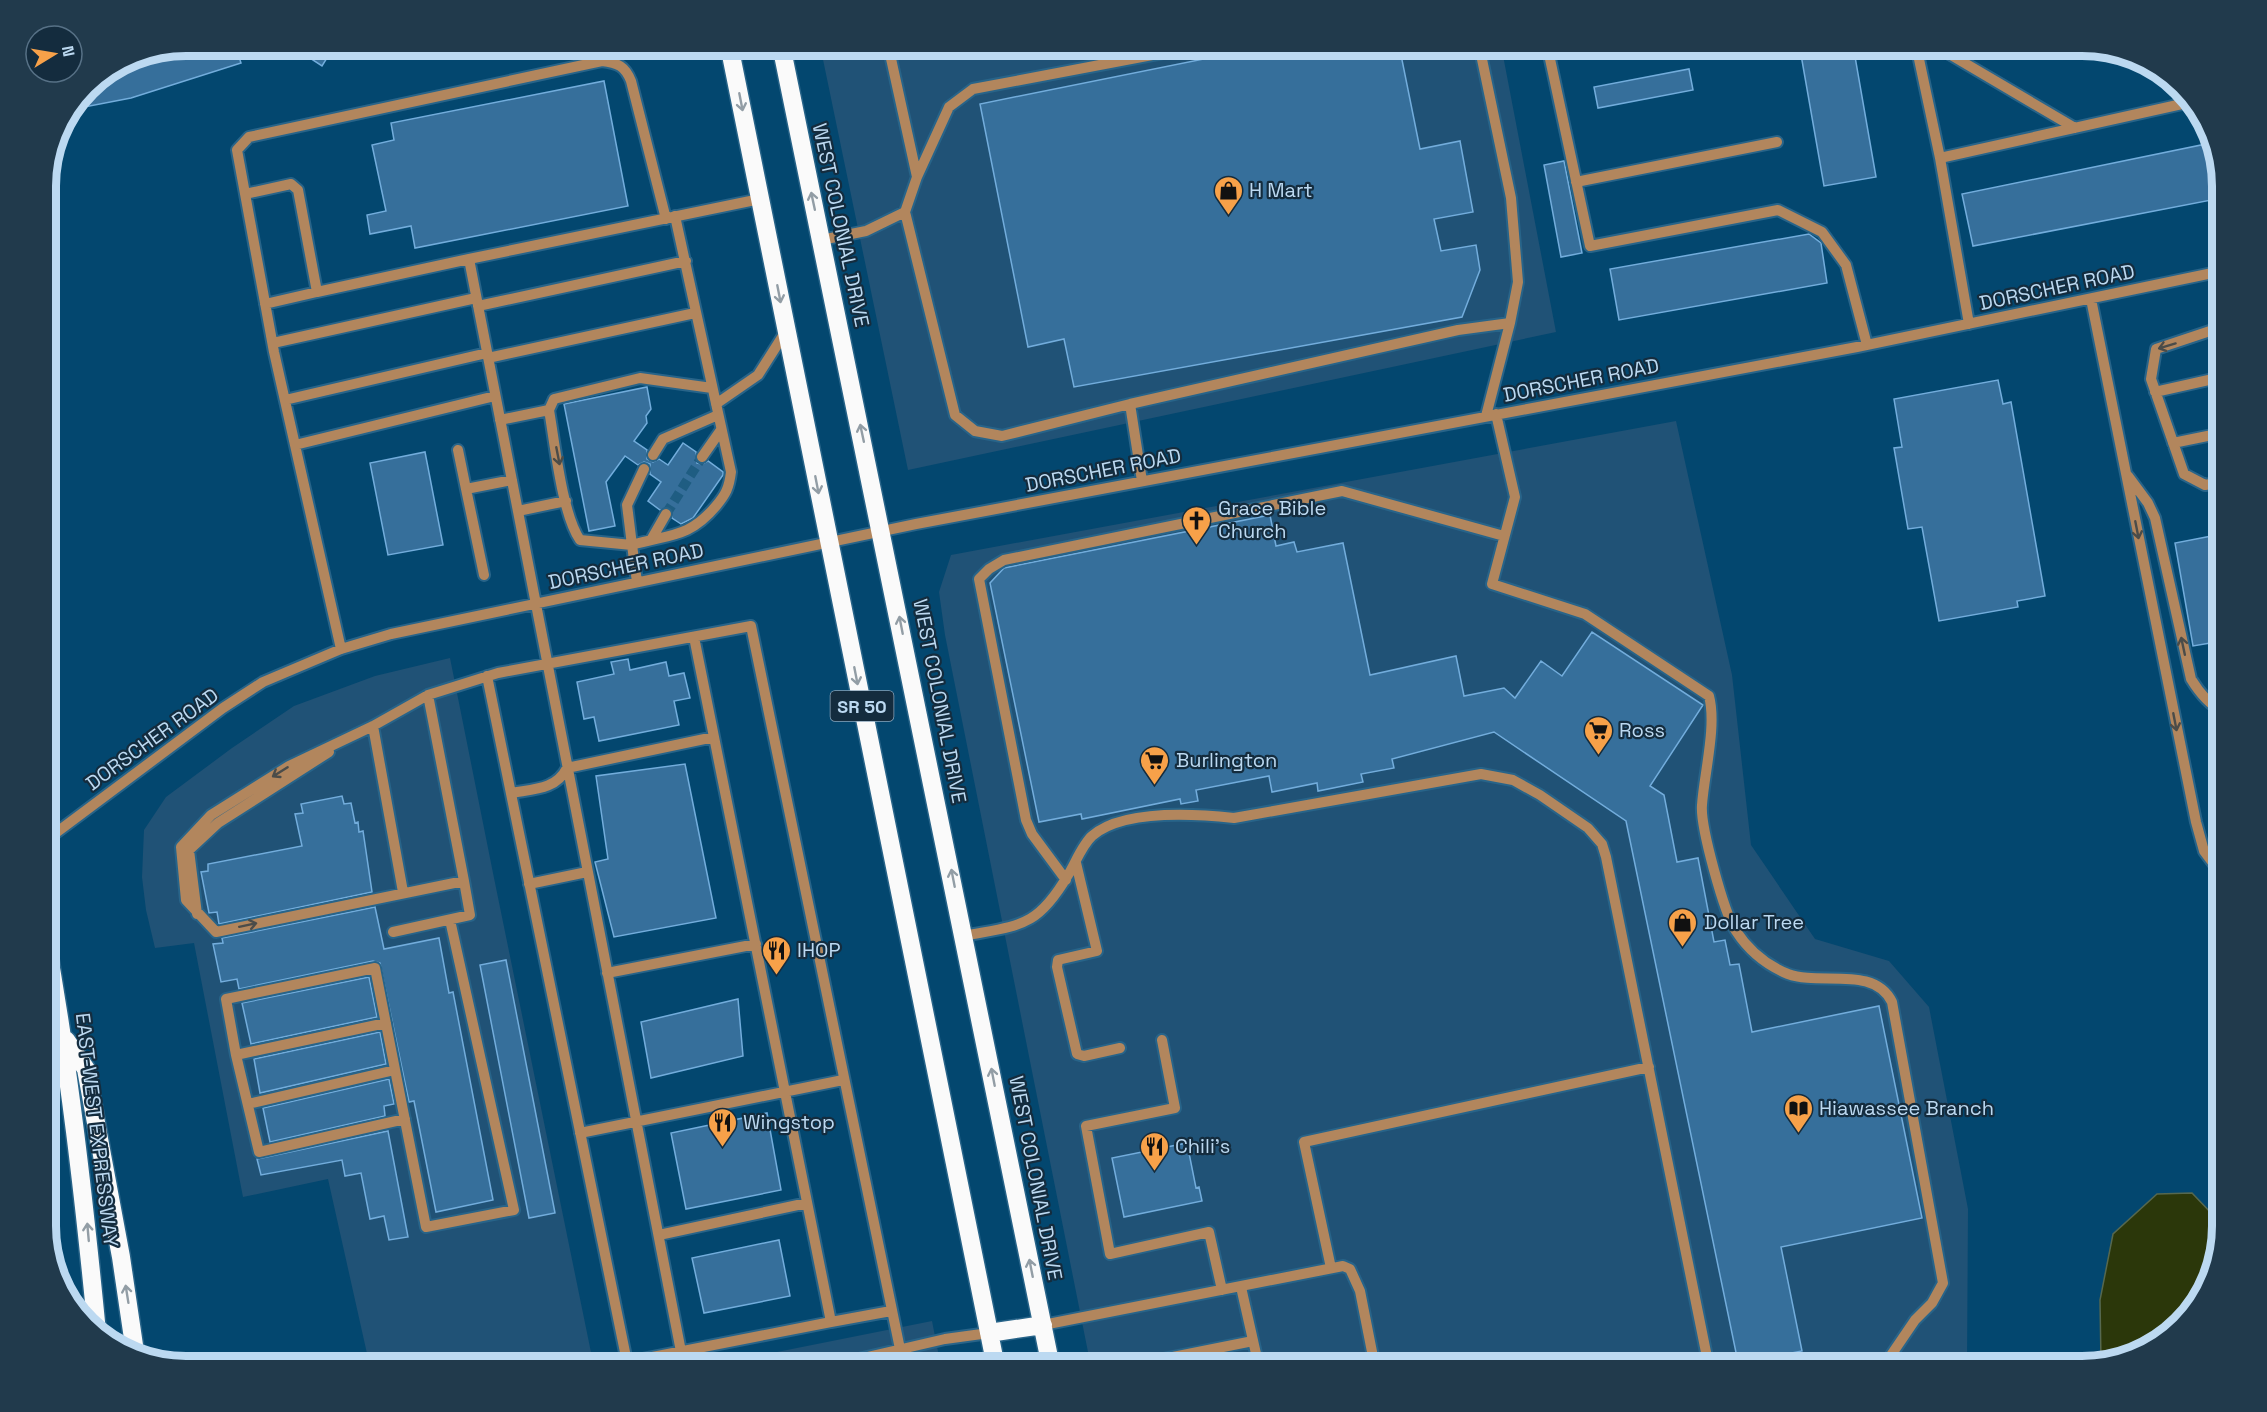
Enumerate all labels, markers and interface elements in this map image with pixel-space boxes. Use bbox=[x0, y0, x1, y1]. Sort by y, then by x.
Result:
north arrow bbox=[24, 24, 84, 84]
text: N bbox=[57, 44, 80, 59]
one-way arrow bbox=[736, 92, 747, 112]
street label: WEST COLONIAL DRIVE bbox=[807, 121, 875, 329]
shop icon: H Mart bbox=[1212, 174, 1244, 216]
place label: H Mart bbox=[1249, 177, 1313, 203]
one-way arrow bbox=[807, 191, 818, 211]
street label: DORSCHER ROAD bbox=[1977, 258, 2137, 316]
one-way arrow bbox=[774, 283, 785, 303]
one-way arrow bbox=[2158, 341, 2177, 352]
street label: DORSCHER ROAD bbox=[1501, 352, 1661, 408]
one-way arrow bbox=[855, 423, 867, 442]
street label: DORSCHER ROAD bbox=[1023, 442, 1183, 498]
one-way arrow bbox=[553, 445, 564, 465]
one-way arrow bbox=[812, 475, 823, 494]
place label: Grace Bible Church bbox=[1218, 495, 1326, 544]
church icon: Grace Bible Church bbox=[1181, 504, 1213, 546]
one-way arrow bbox=[2132, 520, 2143, 540]
street label: DORSCHER ROAD bbox=[546, 537, 706, 595]
street label: WEST COLONIAL DRIVE bbox=[907, 597, 973, 805]
one-way arrow bbox=[895, 616, 906, 636]
one-way arrow bbox=[2176, 637, 2188, 656]
one-way arrow bbox=[850, 666, 862, 685]
street label: DORSCHER ROAD bbox=[80, 682, 224, 796]
road number: SR 50 bbox=[830, 691, 894, 721]
one-way arrow bbox=[2170, 711, 2181, 731]
supermarket icon: Ross bbox=[1582, 714, 1614, 756]
place label: Ross bbox=[1619, 717, 1665, 743]
supermarket icon: Burlington bbox=[1139, 744, 1171, 786]
place label: Burlington bbox=[1176, 747, 1277, 773]
one-way arrow bbox=[272, 766, 289, 778]
one-way arrow bbox=[946, 869, 958, 888]
shop icon: Dollar Tree bbox=[1667, 906, 1699, 948]
place label: Dollar Tree bbox=[1704, 909, 1804, 935]
one-way arrow bbox=[237, 919, 257, 930]
restaurant icon: IHOP bbox=[760, 934, 792, 976]
place label: IHOP bbox=[797, 937, 840, 963]
street label: EAST-WEST EXPRESSWAY bbox=[70, 1011, 124, 1249]
one-way arrow bbox=[987, 1068, 998, 1087]
street label: WEST COLONIAL DRIVE bbox=[1003, 1074, 1069, 1282]
library icon: Hiawassee Branch bbox=[1782, 1092, 1814, 1134]
place label: Hiawassee Branch bbox=[1819, 1095, 1994, 1121]
restaurant icon: Wingstop bbox=[706, 1106, 738, 1148]
place label: Wingstop bbox=[743, 1109, 835, 1135]
restaurant icon: Chili's bbox=[1138, 1130, 1170, 1172]
place label: Chili's bbox=[1175, 1133, 1230, 1159]
one-way arrow bbox=[82, 1223, 93, 1243]
one-way arrow bbox=[1025, 1259, 1036, 1278]
one-way arrow bbox=[121, 1285, 132, 1304]

